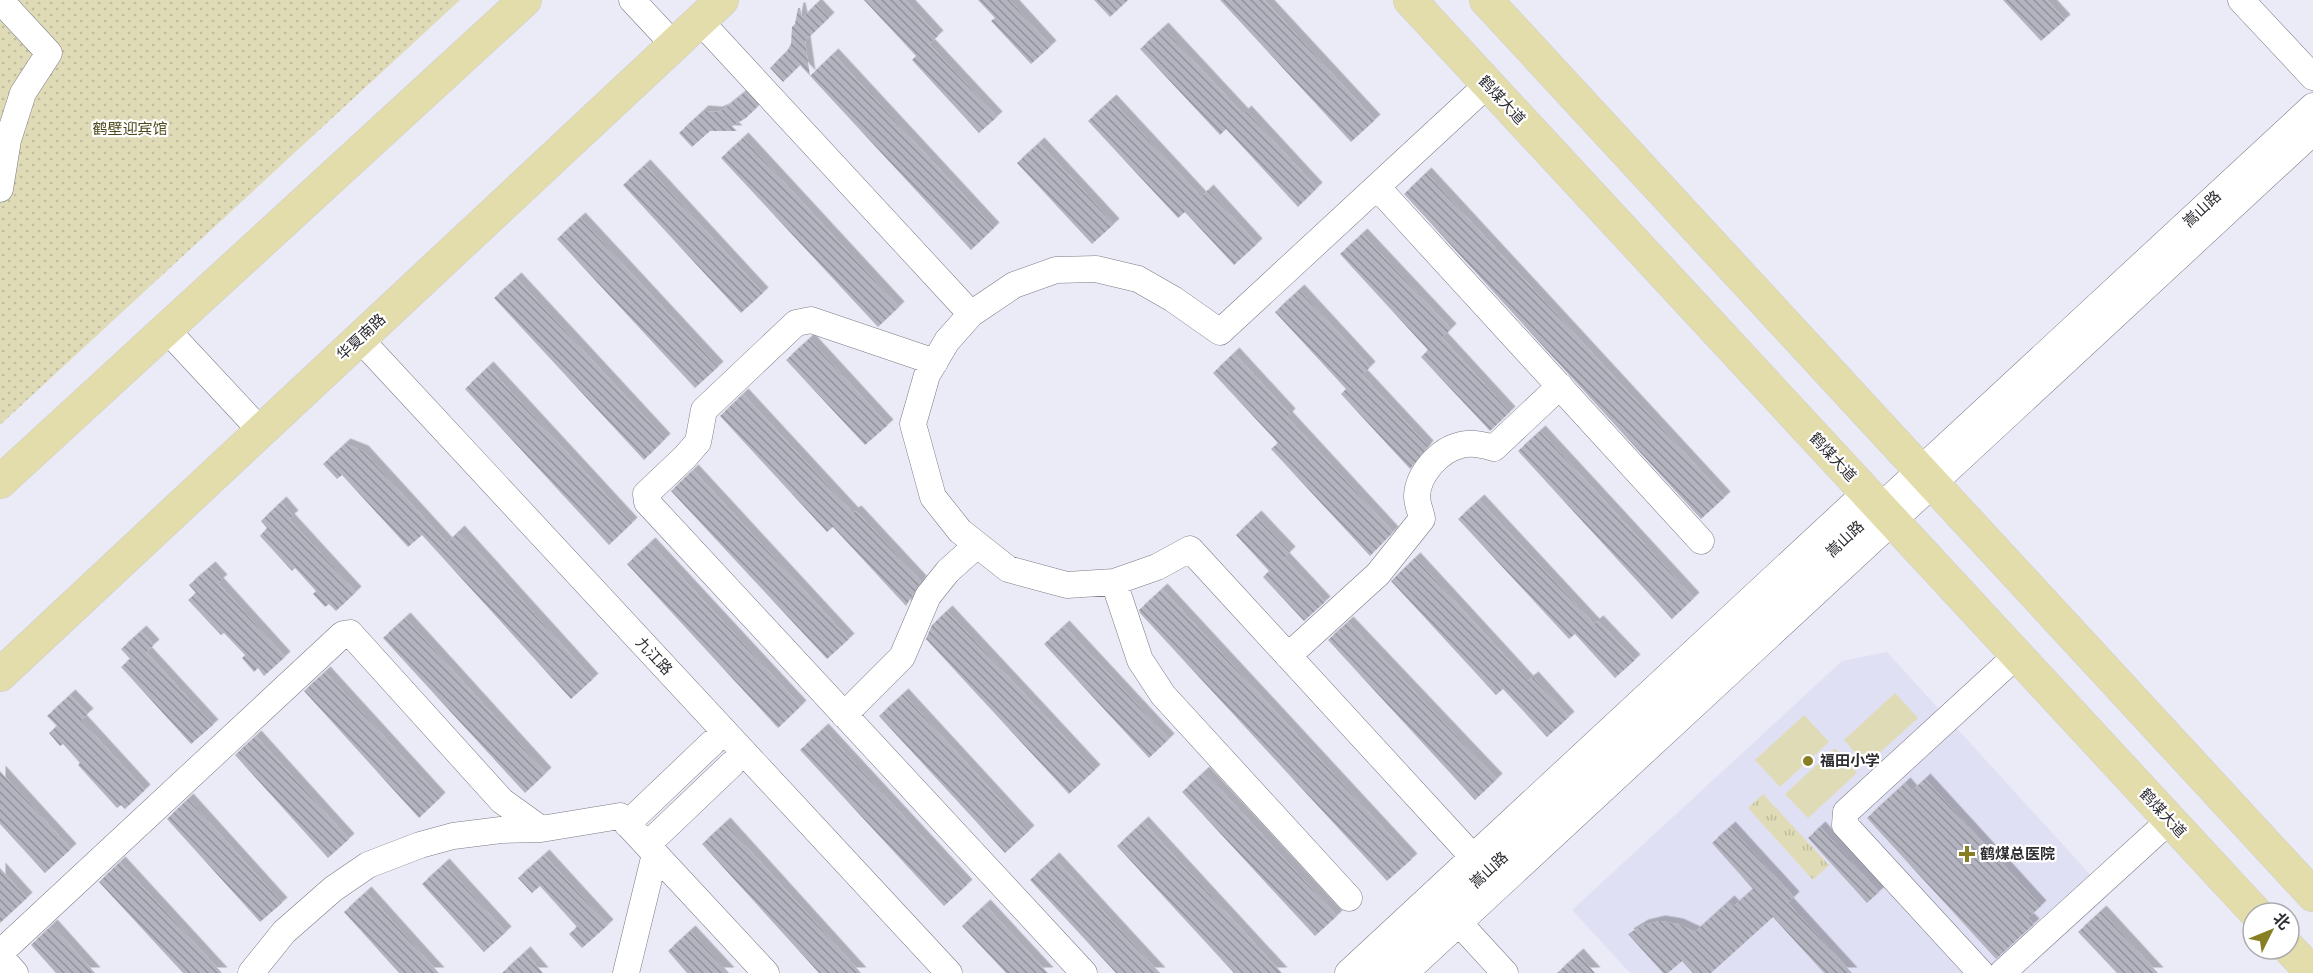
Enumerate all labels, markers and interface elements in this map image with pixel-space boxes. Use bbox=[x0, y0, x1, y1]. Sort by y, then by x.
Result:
street label: 鹤煤大道 bbox=[1476, 72, 1529, 127]
park label: 鹤壁迎宾馆 bbox=[92, 120, 168, 137]
street label: 嵩山路 bbox=[2179, 187, 2224, 230]
street label: 华夏南路 bbox=[333, 310, 388, 363]
street label: 鹤煤大道 bbox=[1807, 429, 1860, 484]
street label: 嵩山路 bbox=[1822, 517, 1867, 560]
street label: 九江路 bbox=[633, 633, 676, 678]
place label: 福田小学 bbox=[1820, 752, 1880, 769]
marker: 福田小学 bbox=[1801, 754, 1815, 768]
street label: 鹤煤大道 bbox=[2137, 785, 2190, 840]
marker: 鹤煤总医院 bbox=[1958, 845, 1976, 863]
place label: 鹤煤总医院 bbox=[1980, 845, 2055, 862]
street label: 嵩山路 bbox=[1466, 848, 1511, 891]
north arrow bbox=[2241, 901, 2301, 961]
text: 北 bbox=[2270, 909, 2294, 933]

